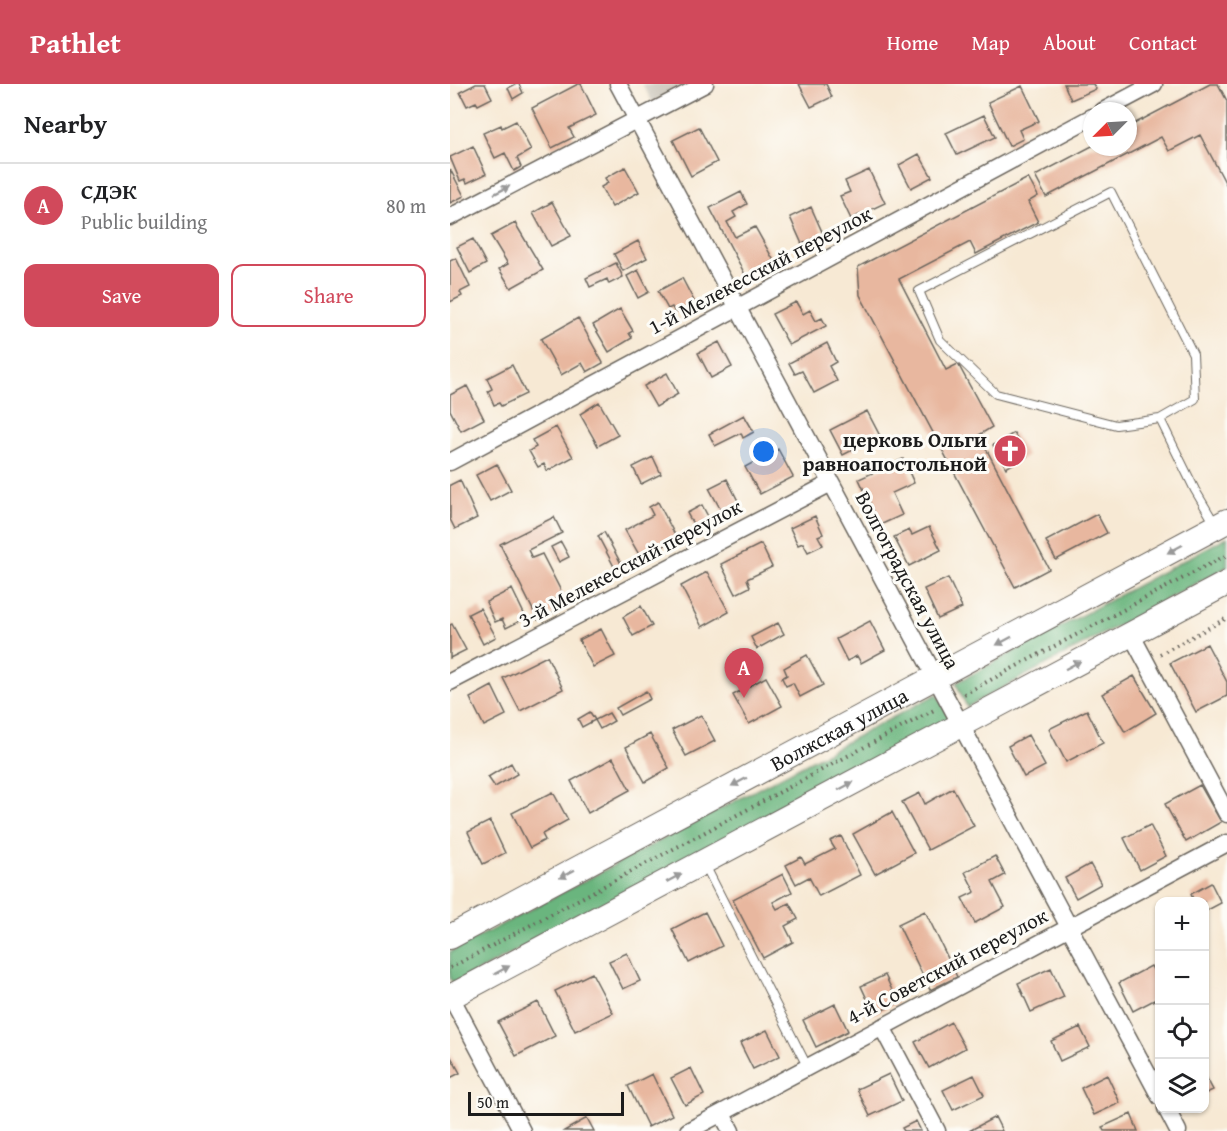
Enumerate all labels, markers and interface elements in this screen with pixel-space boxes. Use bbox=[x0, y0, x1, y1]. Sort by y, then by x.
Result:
text: Pathlet bbox=[30, 22, 121, 63]
text: Home bbox=[887, 27, 938, 58]
text: Map bbox=[971, 27, 1010, 58]
text: About bbox=[1043, 27, 1096, 58]
text: Contact bbox=[1129, 27, 1197, 58]
north arrow bbox=[1083, 102, 1137, 156]
text: Nearby bbox=[24, 104, 107, 143]
text: СДЭК bbox=[81, 175, 137, 207]
one-way arrow bbox=[494, 185, 511, 195]
text: A bbox=[37, 191, 50, 220]
text: 80 m bbox=[386, 191, 426, 220]
street label: 1-й Мелекесский переулок bbox=[643, 198, 877, 342]
text: Public building bbox=[81, 207, 207, 236]
button: Save bbox=[24, 264, 219, 327]
button: Share bbox=[231, 264, 426, 327]
place label: церковь Ольги равноапостольной bbox=[802, 424, 987, 479]
church icon: церковь Ольги равноапостольной bbox=[992, 433, 1028, 469]
your location bbox=[749, 437, 778, 466]
street label: Волгоградская улица bbox=[848, 485, 968, 675]
street label: 3-й Мелекесский переулок bbox=[513, 491, 747, 635]
one-way arrow bbox=[1167, 544, 1184, 554]
one-way arrow bbox=[995, 636, 1012, 646]
pin: A bbox=[724, 648, 764, 698]
one-way arrow bbox=[1065, 660, 1082, 670]
street label: Волжская улица bbox=[765, 679, 913, 778]
one-way arrow bbox=[730, 777, 747, 787]
one-way arrow bbox=[837, 781, 854, 791]
one-way arrow bbox=[558, 869, 575, 879]
one-way arrow bbox=[665, 873, 682, 883]
map controls bbox=[1155, 897, 1209, 1113]
button: + bbox=[1155, 897, 1209, 951]
street label: 4-й Советский переулок bbox=[841, 900, 1053, 1032]
button: − bbox=[1155, 951, 1209, 1005]
one-way arrow bbox=[493, 965, 510, 974]
button: locate bbox=[1155, 1005, 1209, 1059]
button: layers bbox=[1155, 1059, 1209, 1113]
scale bar bbox=[468, 1089, 624, 1116]
text: 50 m bbox=[477, 1090, 509, 1114]

